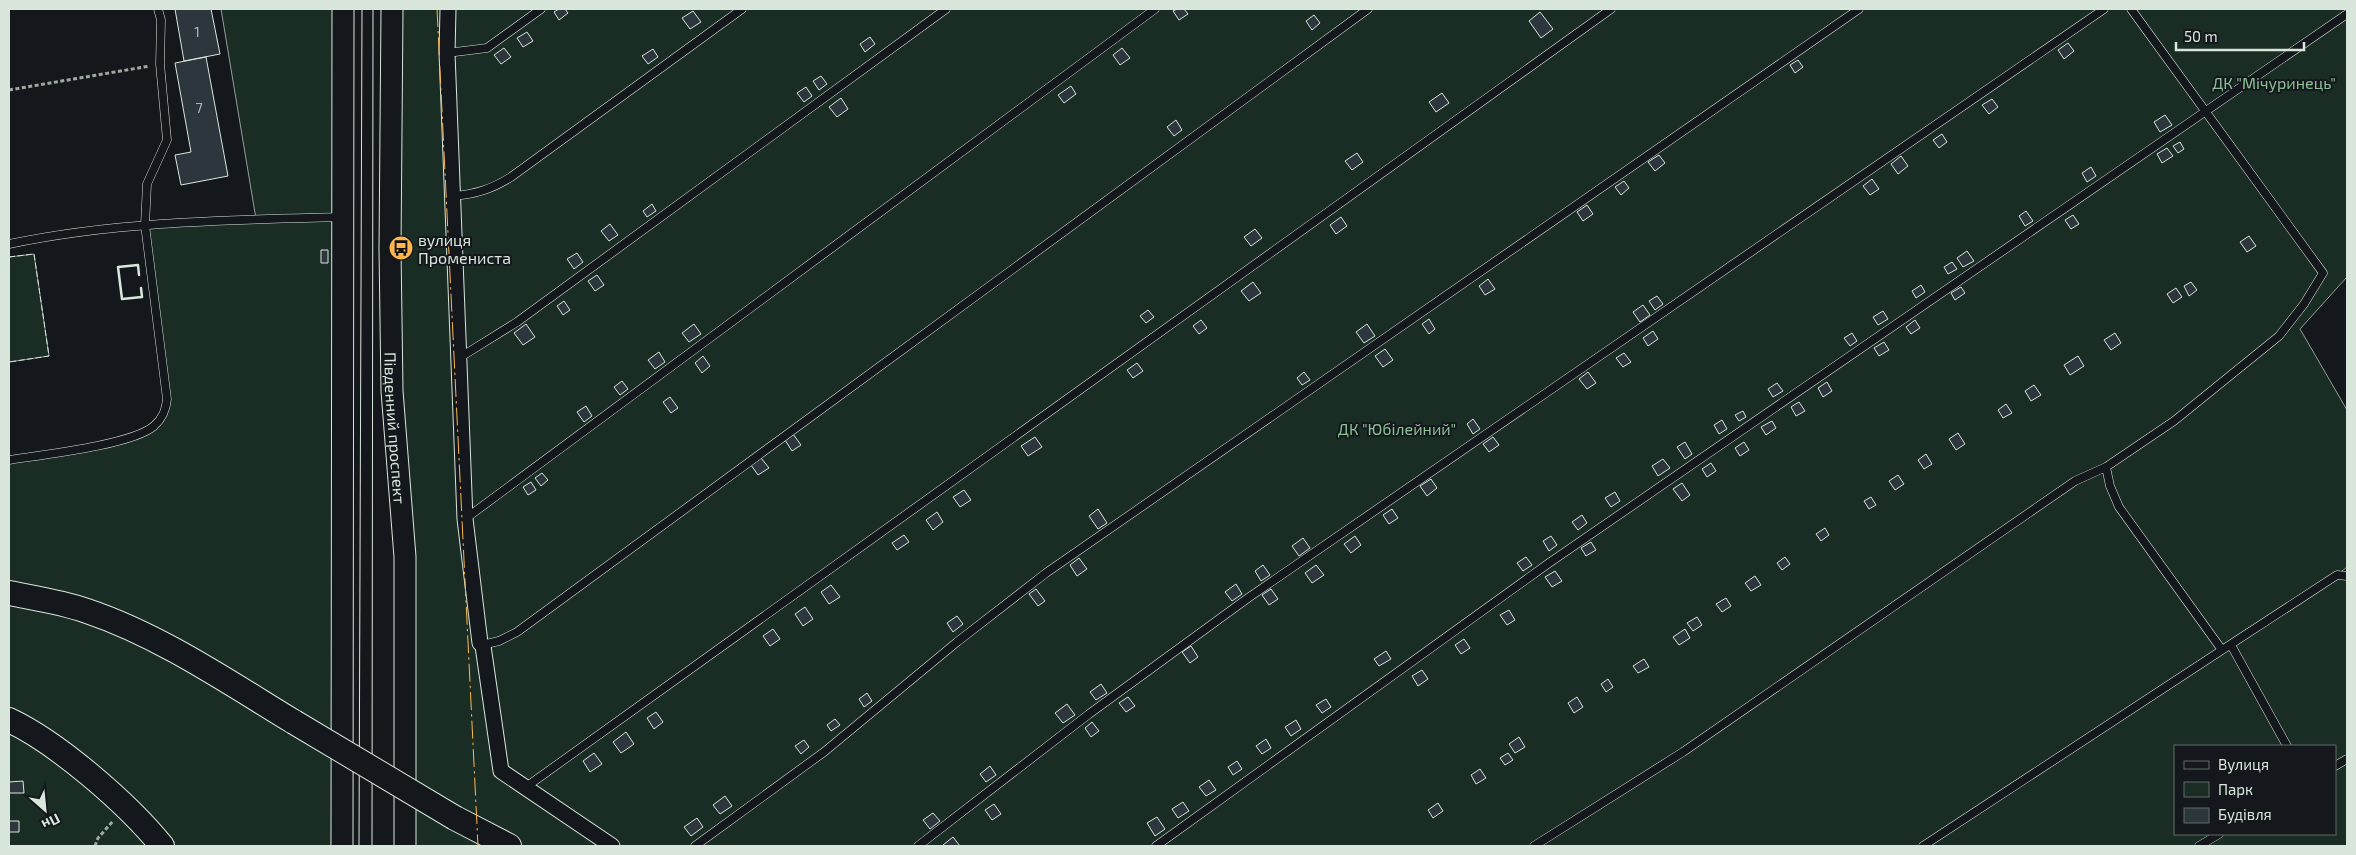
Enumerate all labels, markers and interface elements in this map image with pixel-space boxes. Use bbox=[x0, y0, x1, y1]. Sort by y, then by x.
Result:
scale bar bbox=[2176, 20, 2304, 52]
house number: 1 bbox=[194, 23, 200, 40]
text: 50 m bbox=[2184, 27, 2218, 45]
park label: ДК "Мічуринець" bbox=[2212, 73, 2336, 93]
house number: 7 bbox=[195, 99, 203, 116]
place label: вулиця Промениста bbox=[418, 230, 511, 267]
bus stop icon: вулиця Промениста bbox=[388, 235, 414, 261]
street label: Південний проспект bbox=[382, 352, 410, 505]
park label: ДК "Юбілейний" bbox=[1338, 419, 1456, 438]
legend bbox=[2174, 745, 2336, 835]
text: Вулиця bbox=[2218, 755, 2269, 774]
text: Парк bbox=[2218, 780, 2253, 798]
north arrow bbox=[20, 785, 70, 835]
text: Будівля bbox=[2218, 805, 2272, 824]
text: Пн bbox=[39, 810, 63, 834]

